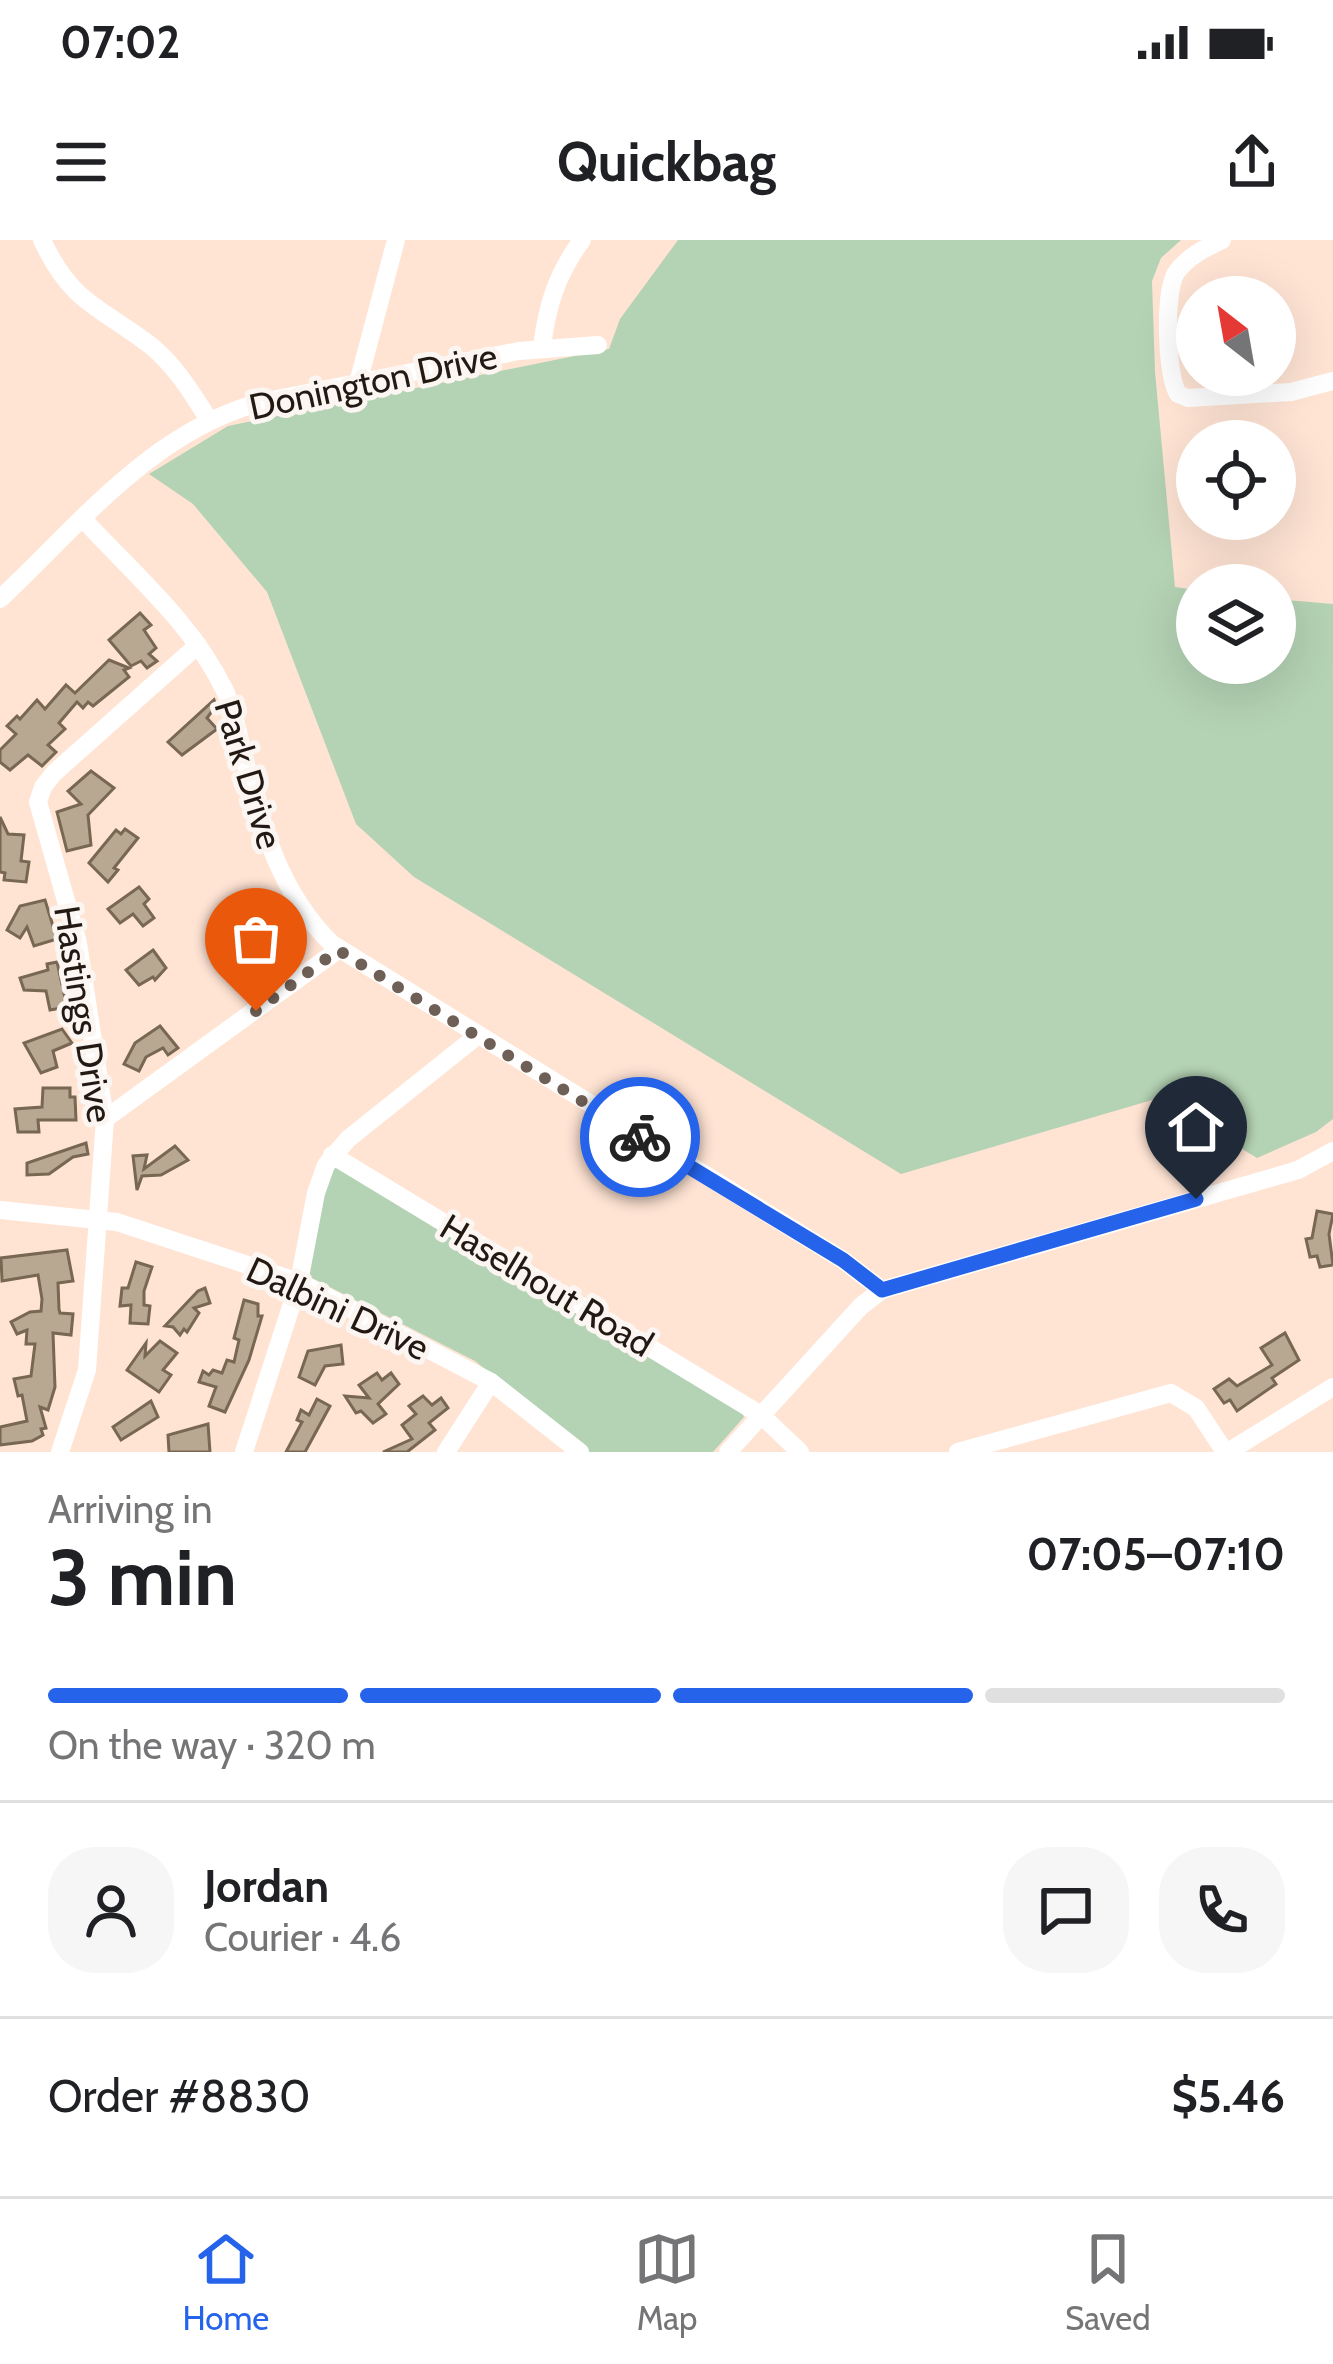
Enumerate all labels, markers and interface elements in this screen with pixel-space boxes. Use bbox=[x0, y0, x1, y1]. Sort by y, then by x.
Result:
text: 07:02 bbox=[60, 15, 180, 69]
icon: menu bbox=[48, 129, 114, 195]
text: Quickbag bbox=[557, 129, 776, 195]
icon: share bbox=[1219, 129, 1285, 195]
north arrow bbox=[1176, 276, 1296, 396]
map controls bbox=[1176, 276, 1296, 684]
street label: Donington Drive bbox=[245, 333, 501, 429]
button: locate bbox=[1176, 420, 1296, 540]
button: layers bbox=[1176, 564, 1296, 684]
street label: Park Drive bbox=[205, 694, 293, 854]
pin bbox=[205, 888, 307, 1011]
street label: Hastings Drive bbox=[45, 902, 123, 1126]
icon: bag bbox=[223, 906, 289, 972]
pin bbox=[1145, 1076, 1247, 1199]
courier bbox=[580, 1077, 700, 1197]
icon: home bbox=[1163, 1094, 1229, 1160]
icon: bike bbox=[607, 1104, 673, 1170]
street label: Haselhout Road bbox=[433, 1204, 661, 1366]
street label: Dalbini Drive bbox=[240, 1247, 436, 1369]
text: Arriving in bbox=[48, 1485, 212, 1533]
text: 07:05–07:10 bbox=[1026, 1527, 1285, 1581]
text: 3 min bbox=[48, 1530, 237, 1625]
text: On the way · 320 m bbox=[48, 1721, 376, 1769]
button: person bbox=[48, 1847, 174, 1973]
button: chat bbox=[1003, 1847, 1129, 1973]
button: phone bbox=[1159, 1847, 1285, 1973]
text: Jordan bbox=[204, 1859, 329, 1913]
text: Courier · 4.6 bbox=[204, 1913, 401, 1961]
text: Order #8830 bbox=[48, 2069, 310, 2123]
text: $5.46 bbox=[1172, 2069, 1285, 2123]
tab: Home bbox=[182, 2226, 269, 2338]
tab: Map bbox=[634, 2226, 700, 2338]
tab: Saved bbox=[1065, 2226, 1151, 2338]

